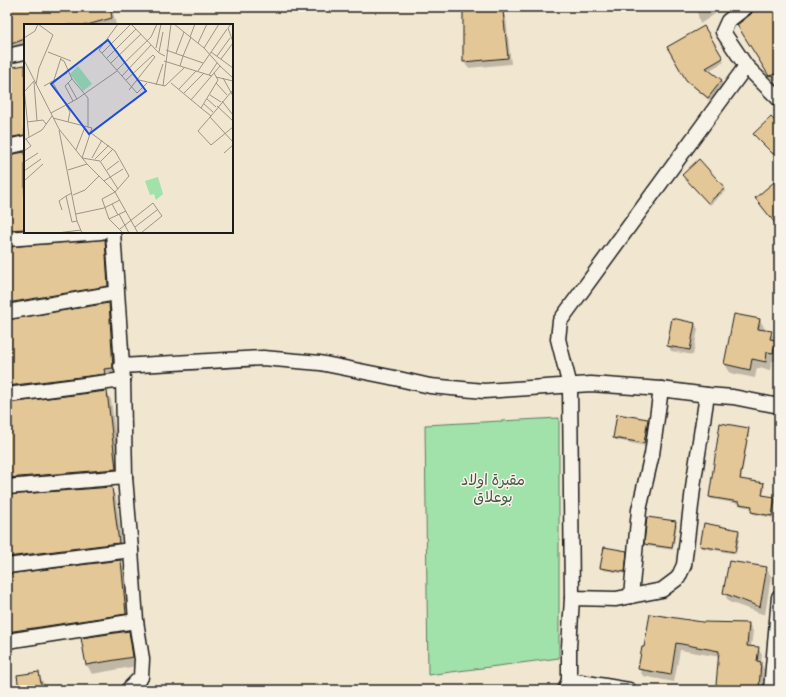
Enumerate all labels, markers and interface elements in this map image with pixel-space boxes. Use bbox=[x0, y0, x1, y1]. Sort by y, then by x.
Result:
inset map bbox=[24, 24, 233, 233]
park label: مقبرة اولاد بوعلاق bbox=[461, 473, 525, 508]

